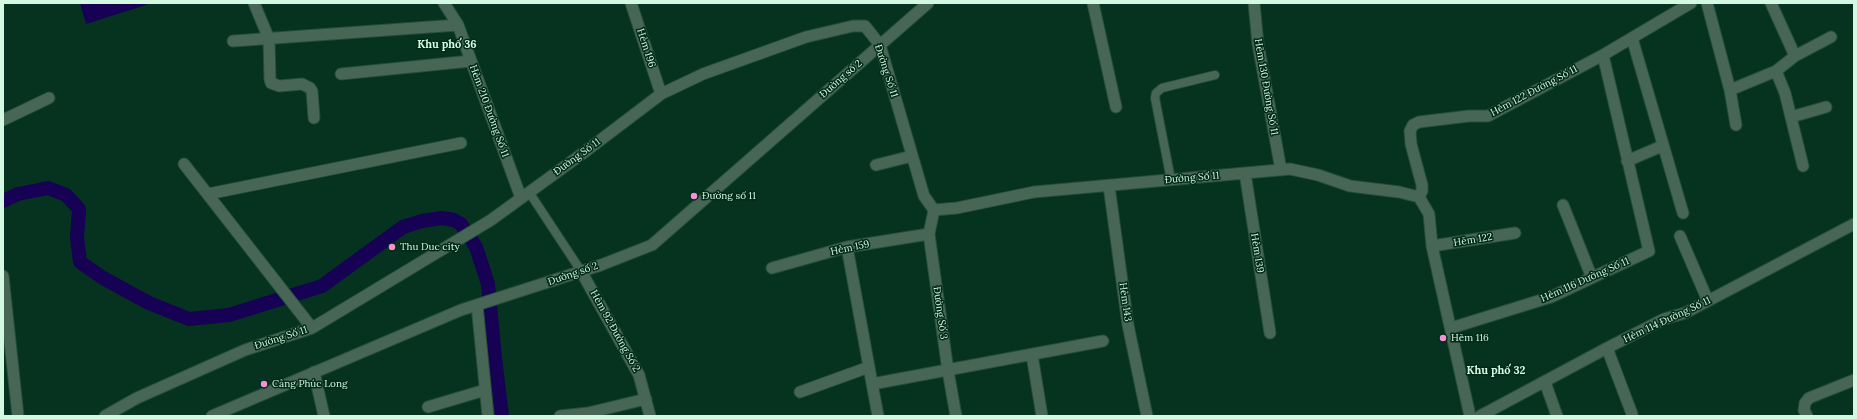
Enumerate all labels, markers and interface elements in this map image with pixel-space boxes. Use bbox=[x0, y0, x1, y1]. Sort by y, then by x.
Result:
street label: Hẻm 196 bbox=[634, 27, 658, 69]
district label: Khu phố 36 bbox=[417, 38, 477, 52]
street label: Hẻm 130 Đường Số 11 bbox=[1252, 38, 1280, 136]
street label: Đường Số 11 bbox=[872, 43, 900, 99]
street label: Đường số 2 bbox=[817, 57, 865, 101]
street label: Hẻm 210 Đường Số 11 bbox=[467, 63, 511, 159]
street label: Hẻm 122 Đường Số 11 bbox=[1488, 63, 1580, 119]
street label: Đường Số 11 bbox=[551, 136, 603, 178]
street label: Đường Số 11 bbox=[1164, 170, 1220, 186]
place label: Đường số 11 bbox=[702, 190, 756, 202]
marker: Đường số 11 bbox=[689, 191, 699, 201]
street label: Hẻm 122 bbox=[1453, 231, 1493, 249]
street label: Hẻm 139 bbox=[1248, 232, 1266, 274]
street label: Hẻm 159 bbox=[829, 238, 871, 258]
place label: Thu Duc city bbox=[400, 241, 460, 253]
marker: Thu Duc city bbox=[387, 242, 397, 252]
street label: Hẻm 116 Đường Số 11 bbox=[1539, 255, 1631, 305]
street label: Đường số 2 bbox=[546, 260, 600, 288]
street label: Hẻm 143 bbox=[1116, 282, 1134, 322]
street label: Đường Số 3 bbox=[930, 286, 950, 340]
street label: Hẻm 92 Đường Số 2 bbox=[588, 288, 642, 374]
street label: Hẻm 114 Đường Số 11 bbox=[1621, 294, 1713, 346]
street label: Đường Số 11 bbox=[253, 324, 309, 352]
place label: Hẻm 116 bbox=[1451, 332, 1489, 344]
marker: Hẻm 116 bbox=[1438, 333, 1448, 343]
district label: Khu phố 32 bbox=[1467, 364, 1525, 378]
place label: Cảng Phúc Long bbox=[272, 378, 348, 390]
marker: Cảng Phúc Long bbox=[259, 379, 269, 389]

